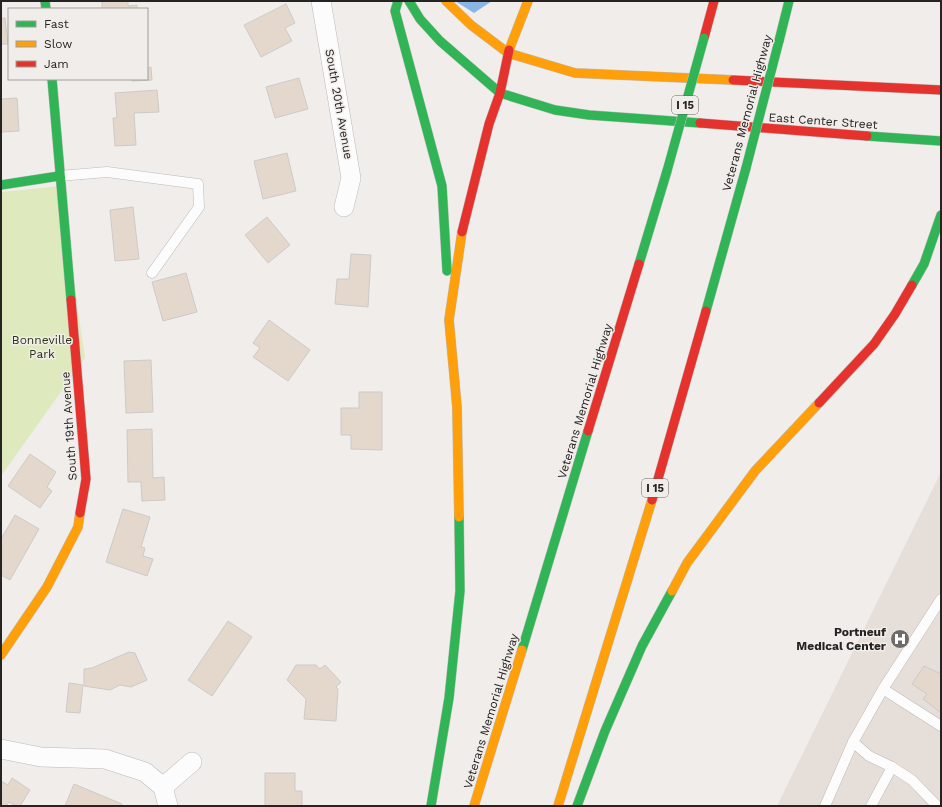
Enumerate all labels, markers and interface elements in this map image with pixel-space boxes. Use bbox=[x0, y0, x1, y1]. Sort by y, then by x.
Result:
legend bbox=[8, 8, 148, 80]
text: Fast bbox=[44, 17, 69, 31]
street label: Veterans Memorial Highway bbox=[719, 32, 775, 193]
text: Slow bbox=[44, 37, 72, 51]
street label: South 20th Avenue bbox=[322, 48, 356, 160]
text: Jam bbox=[44, 57, 69, 71]
road number: I 15 bbox=[672, 96, 698, 114]
street label: East Center Street bbox=[768, 110, 878, 132]
street label: Veterans Memorial Highway bbox=[555, 321, 616, 480]
park label: Bonneville Park bbox=[12, 333, 72, 361]
street label: South 19th Avenue bbox=[58, 371, 80, 481]
road number: I 15 bbox=[642, 479, 668, 497]
place label: Portneuf Medical Center bbox=[796, 625, 887, 653]
hospital icon: Portneuf Medical Center bbox=[889, 628, 911, 650]
street label: Veterans Memorial Highway bbox=[461, 631, 522, 790]

